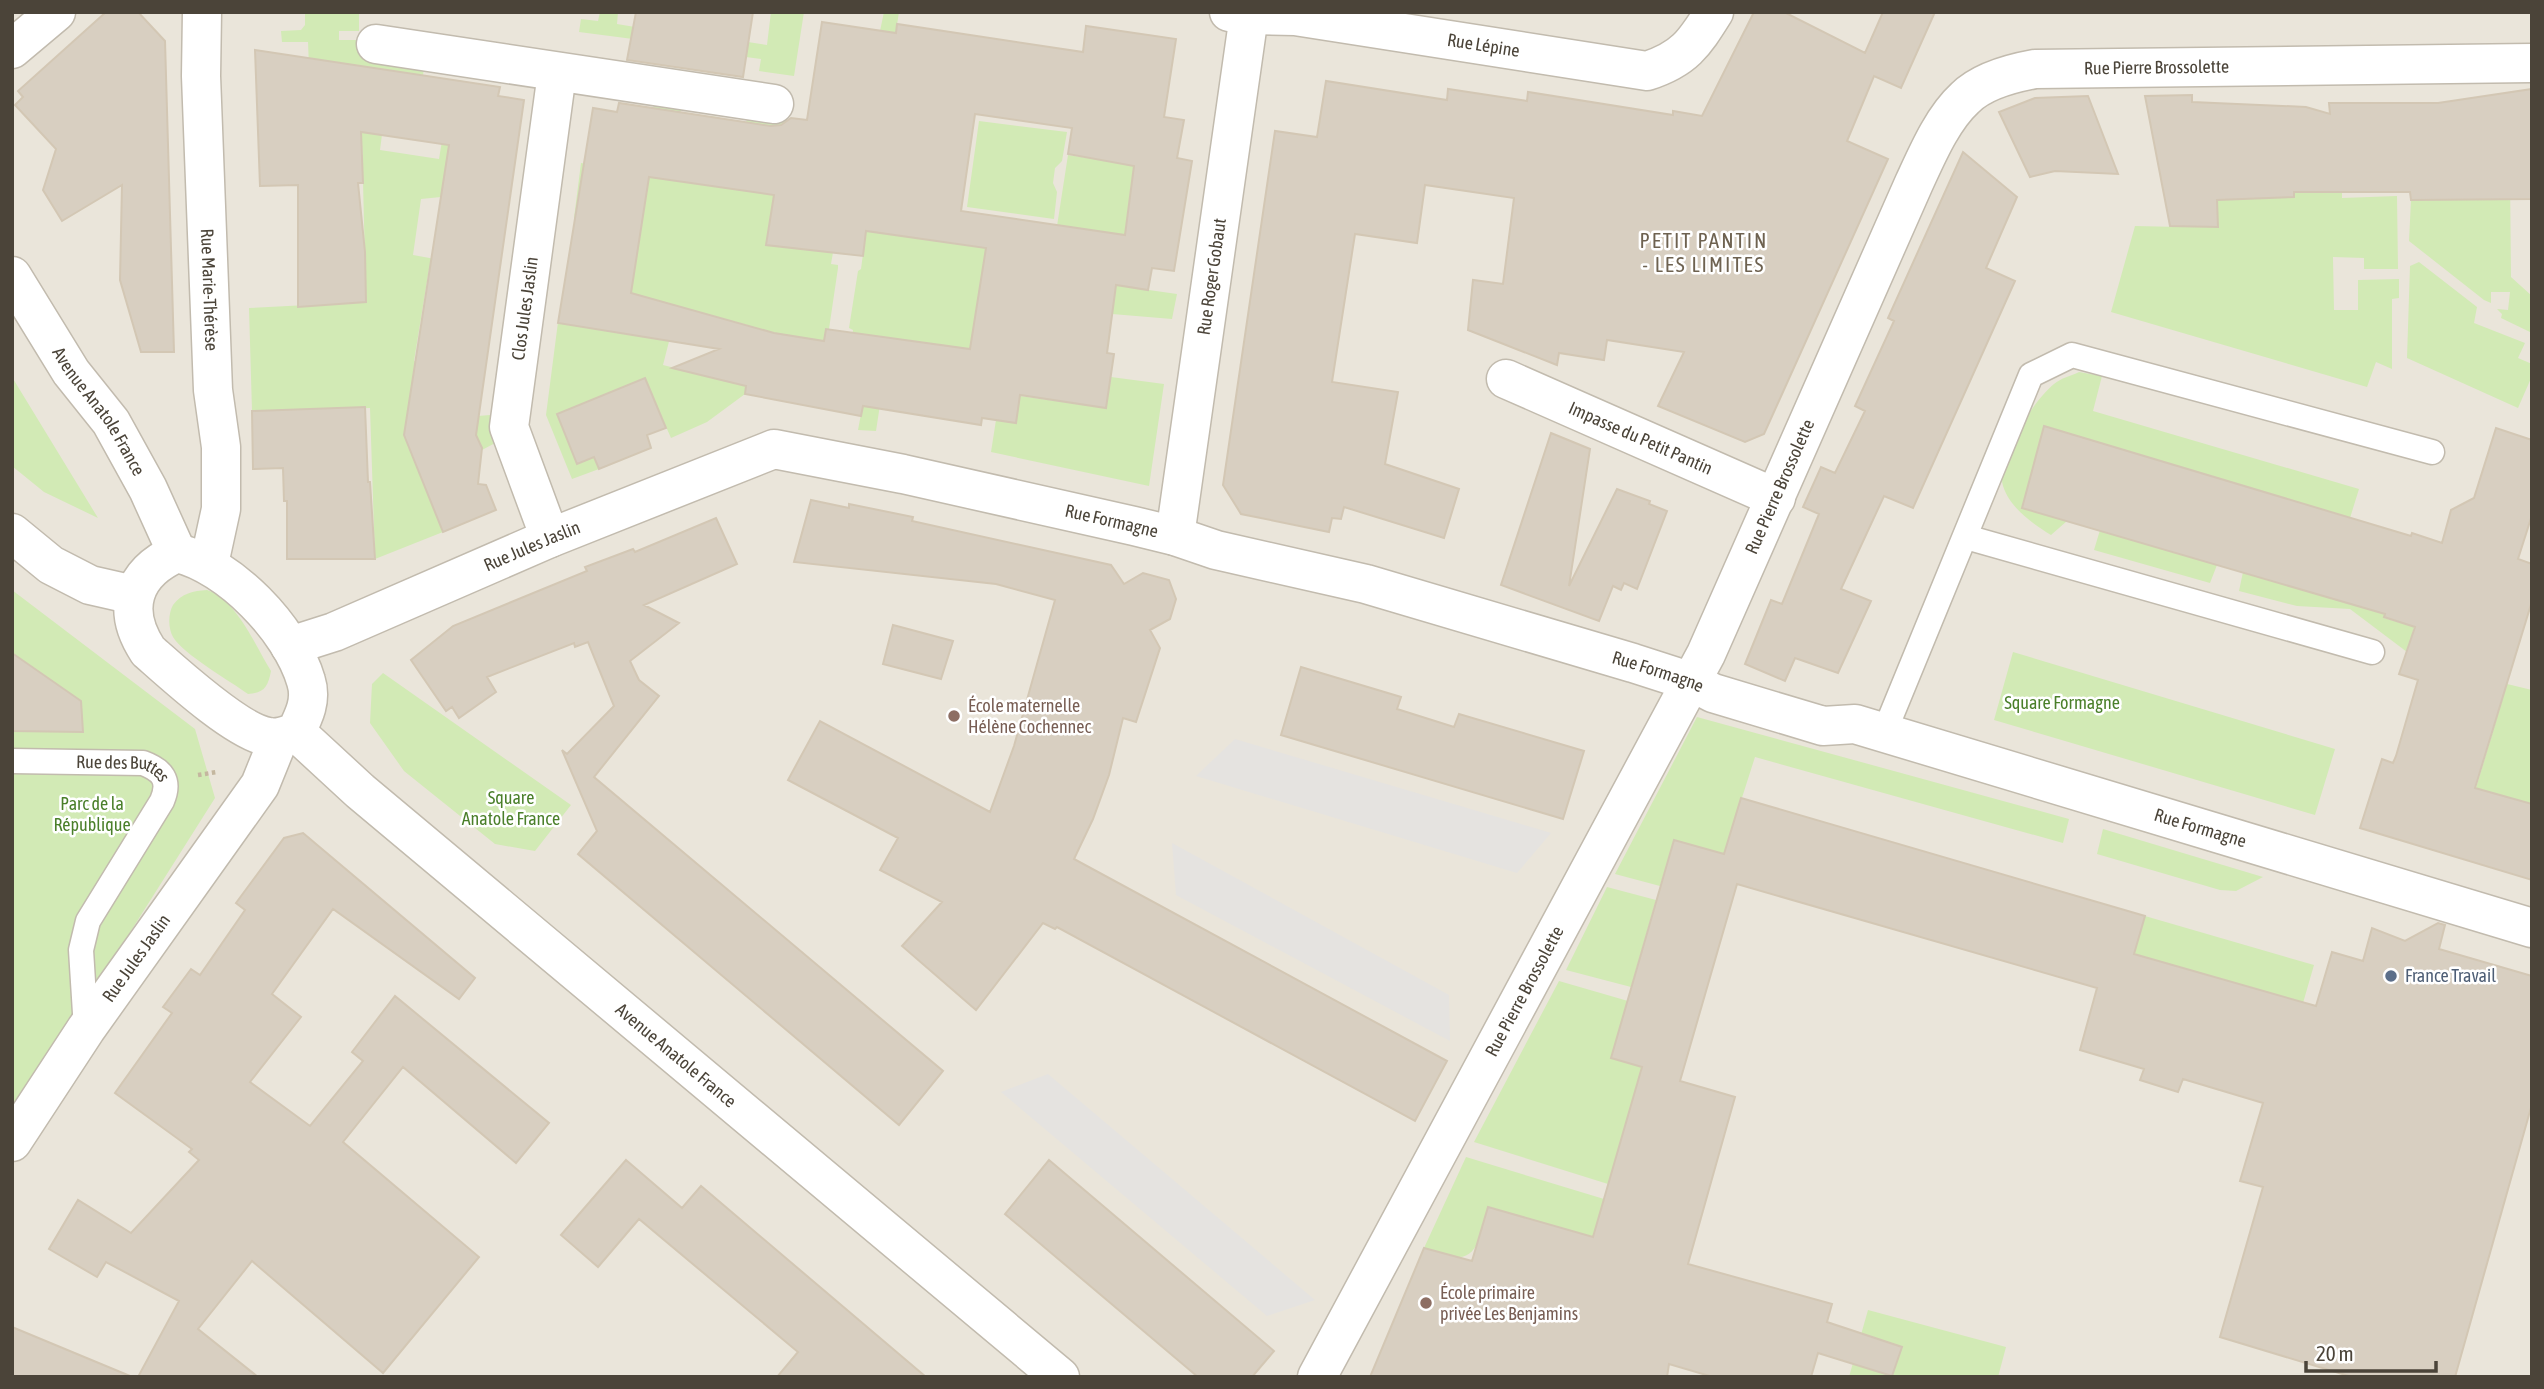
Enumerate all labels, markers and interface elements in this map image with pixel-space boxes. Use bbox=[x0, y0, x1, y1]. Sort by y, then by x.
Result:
street label: Rue Lépine bbox=[1446, 29, 1521, 61]
street label: Rue Pierre Brossolette bbox=[2084, 56, 2229, 78]
street label: Rue Roger Gobaut bbox=[1193, 217, 1230, 336]
street label: Rue Marie-Thérèse bbox=[197, 228, 223, 351]
district label: PETIT PANTIN - LES LIMITES bbox=[1640, 228, 1769, 276]
street label: Clos Jules Jaslin bbox=[507, 255, 542, 361]
street label: Avenue Anatole France bbox=[48, 343, 149, 479]
street label: Impasse du Petit Pantin bbox=[1566, 397, 1716, 479]
street label: Rue Pierre Brossolette bbox=[1741, 416, 1818, 557]
street label: Rue Formagne bbox=[1063, 500, 1160, 542]
street label: Rue Jules Jaslin bbox=[480, 516, 583, 576]
street label: Rue Formagne bbox=[1610, 646, 1708, 696]
park label: Square Formagne bbox=[2004, 692, 2120, 713]
place label: École maternelle Hélène Cochennec bbox=[968, 695, 1091, 737]
marker: École maternelle Hélène Cochennec bbox=[946, 708, 962, 724]
street label: Rue des Buttes bbox=[76, 751, 175, 785]
park label: Square Anatole France bbox=[462, 787, 560, 829]
park label: Parc de la République bbox=[53, 793, 131, 835]
street label: Rue Formagne bbox=[2152, 804, 2249, 851]
street label: Rue Jules Jaslin bbox=[98, 910, 174, 1006]
street label: Rue Pierre Brossolette bbox=[1480, 922, 1568, 1060]
place label: France Travail bbox=[2405, 965, 2496, 986]
marker: France Travail bbox=[2383, 968, 2399, 984]
street label: Avenue Anatole France bbox=[612, 999, 741, 1112]
place label: École primaire privée Les Benjamins bbox=[1440, 1282, 1578, 1324]
marker: École primaire privée Les Benjamins bbox=[1418, 1295, 1434, 1311]
scale bar bbox=[2306, 1330, 2436, 1374]
text: 20 m bbox=[2316, 1341, 2354, 1365]

